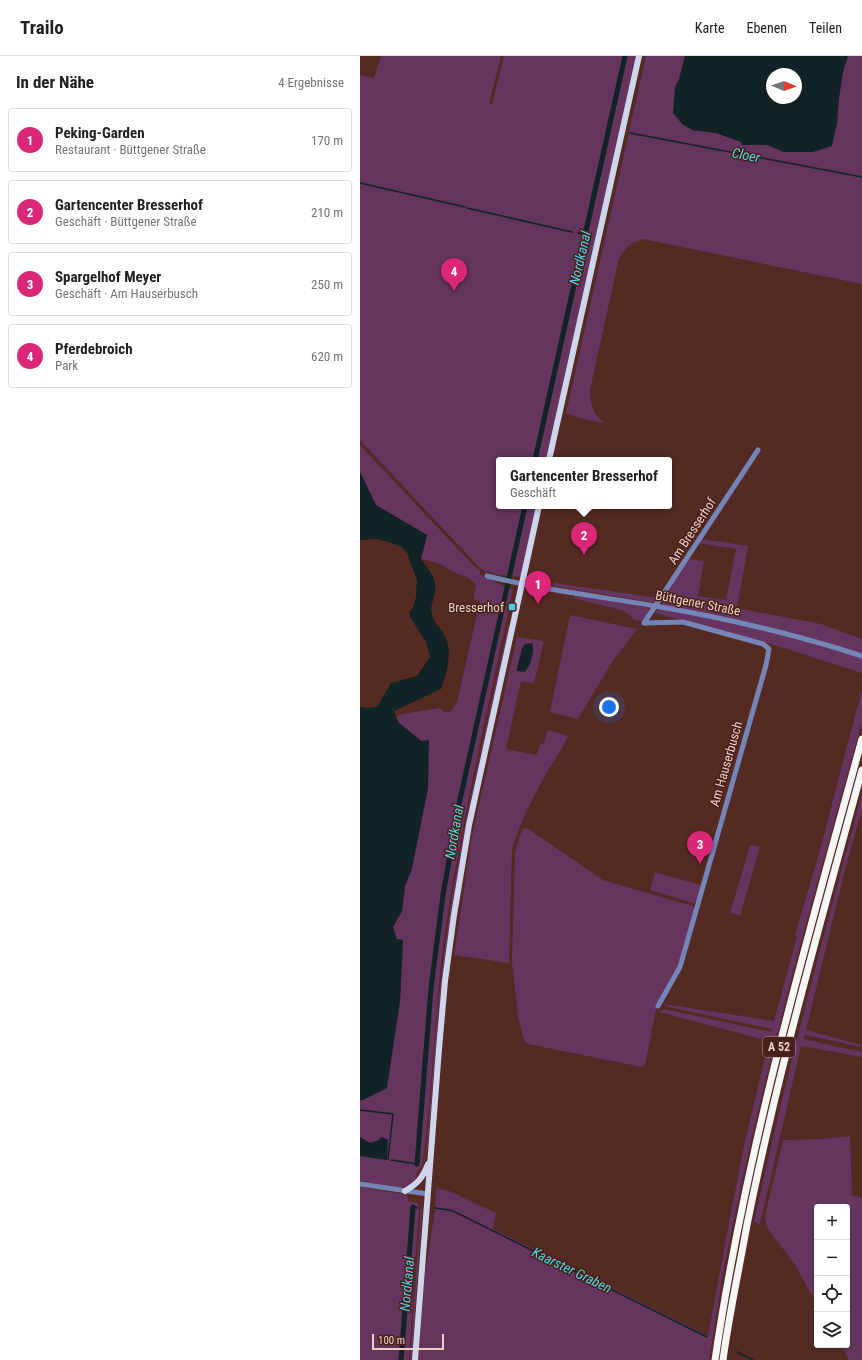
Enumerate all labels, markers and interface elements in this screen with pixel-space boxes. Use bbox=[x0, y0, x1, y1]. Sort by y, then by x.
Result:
text: Trailo bbox=[20, 16, 64, 39]
text: Karte bbox=[695, 20, 724, 36]
text: Ebenen bbox=[746, 20, 787, 36]
text: Teilen bbox=[809, 20, 842, 36]
north arrow bbox=[766, 68, 802, 104]
text: In der Nähe bbox=[16, 72, 94, 92]
text: 4 Ergebnisse bbox=[278, 75, 344, 90]
text: Peking-Garden bbox=[55, 124, 145, 142]
text: 1 bbox=[27, 133, 33, 148]
text: 170 m bbox=[311, 133, 343, 148]
text: Restaurant · Büttgener Straße bbox=[55, 142, 206, 157]
water label: Cloer bbox=[731, 144, 762, 166]
text: Gartencenter Bresserhof bbox=[55, 196, 203, 214]
text: 2 bbox=[27, 205, 33, 220]
text: 210 m bbox=[311, 205, 343, 220]
text: Geschäft · Büttgener Straße bbox=[55, 214, 197, 229]
water label: Nordkanal bbox=[566, 229, 594, 287]
pin: 4 bbox=[441, 258, 467, 291]
text: Spargelhof Meyer bbox=[55, 268, 161, 286]
text: 3 bbox=[27, 277, 33, 292]
text: 250 m bbox=[311, 277, 343, 292]
text: Geschäft · Am Hauserbusch bbox=[55, 286, 198, 301]
text: Pferdebroich bbox=[55, 340, 133, 358]
text: 4 bbox=[27, 349, 33, 364]
text: 620 m bbox=[311, 349, 343, 364]
text: Park bbox=[55, 358, 78, 373]
popup bbox=[496, 457, 672, 509]
text: Gartencenter Bresserhof bbox=[510, 467, 658, 485]
text: Geschäft bbox=[510, 485, 556, 500]
street label: Am Bresserhof bbox=[665, 495, 719, 567]
pin: 2 bbox=[571, 522, 597, 555]
pin: 1 bbox=[525, 571, 551, 604]
street label: Büttgener Straße bbox=[654, 587, 742, 619]
place label: Bresserhof bbox=[448, 600, 504, 615]
marker: Bresserhof bbox=[507, 602, 517, 612]
your location bbox=[599, 697, 619, 717]
street label: Am Hauserbusch bbox=[707, 720, 745, 808]
water label: Nordkanal bbox=[441, 803, 467, 860]
pin: 3 bbox=[687, 831, 713, 864]
road number: A 52 bbox=[763, 1037, 795, 1057]
map controls bbox=[814, 1204, 850, 1348]
button: + bbox=[814, 1204, 850, 1240]
button: − bbox=[814, 1240, 850, 1276]
water label: Kaarster Graben bbox=[530, 1244, 614, 1296]
water label: Nordkanal bbox=[397, 1255, 417, 1312]
button: locate bbox=[814, 1276, 850, 1312]
button: layers bbox=[814, 1312, 850, 1348]
scale bar bbox=[372, 1332, 444, 1351]
text: 100 m bbox=[378, 1334, 405, 1347]

